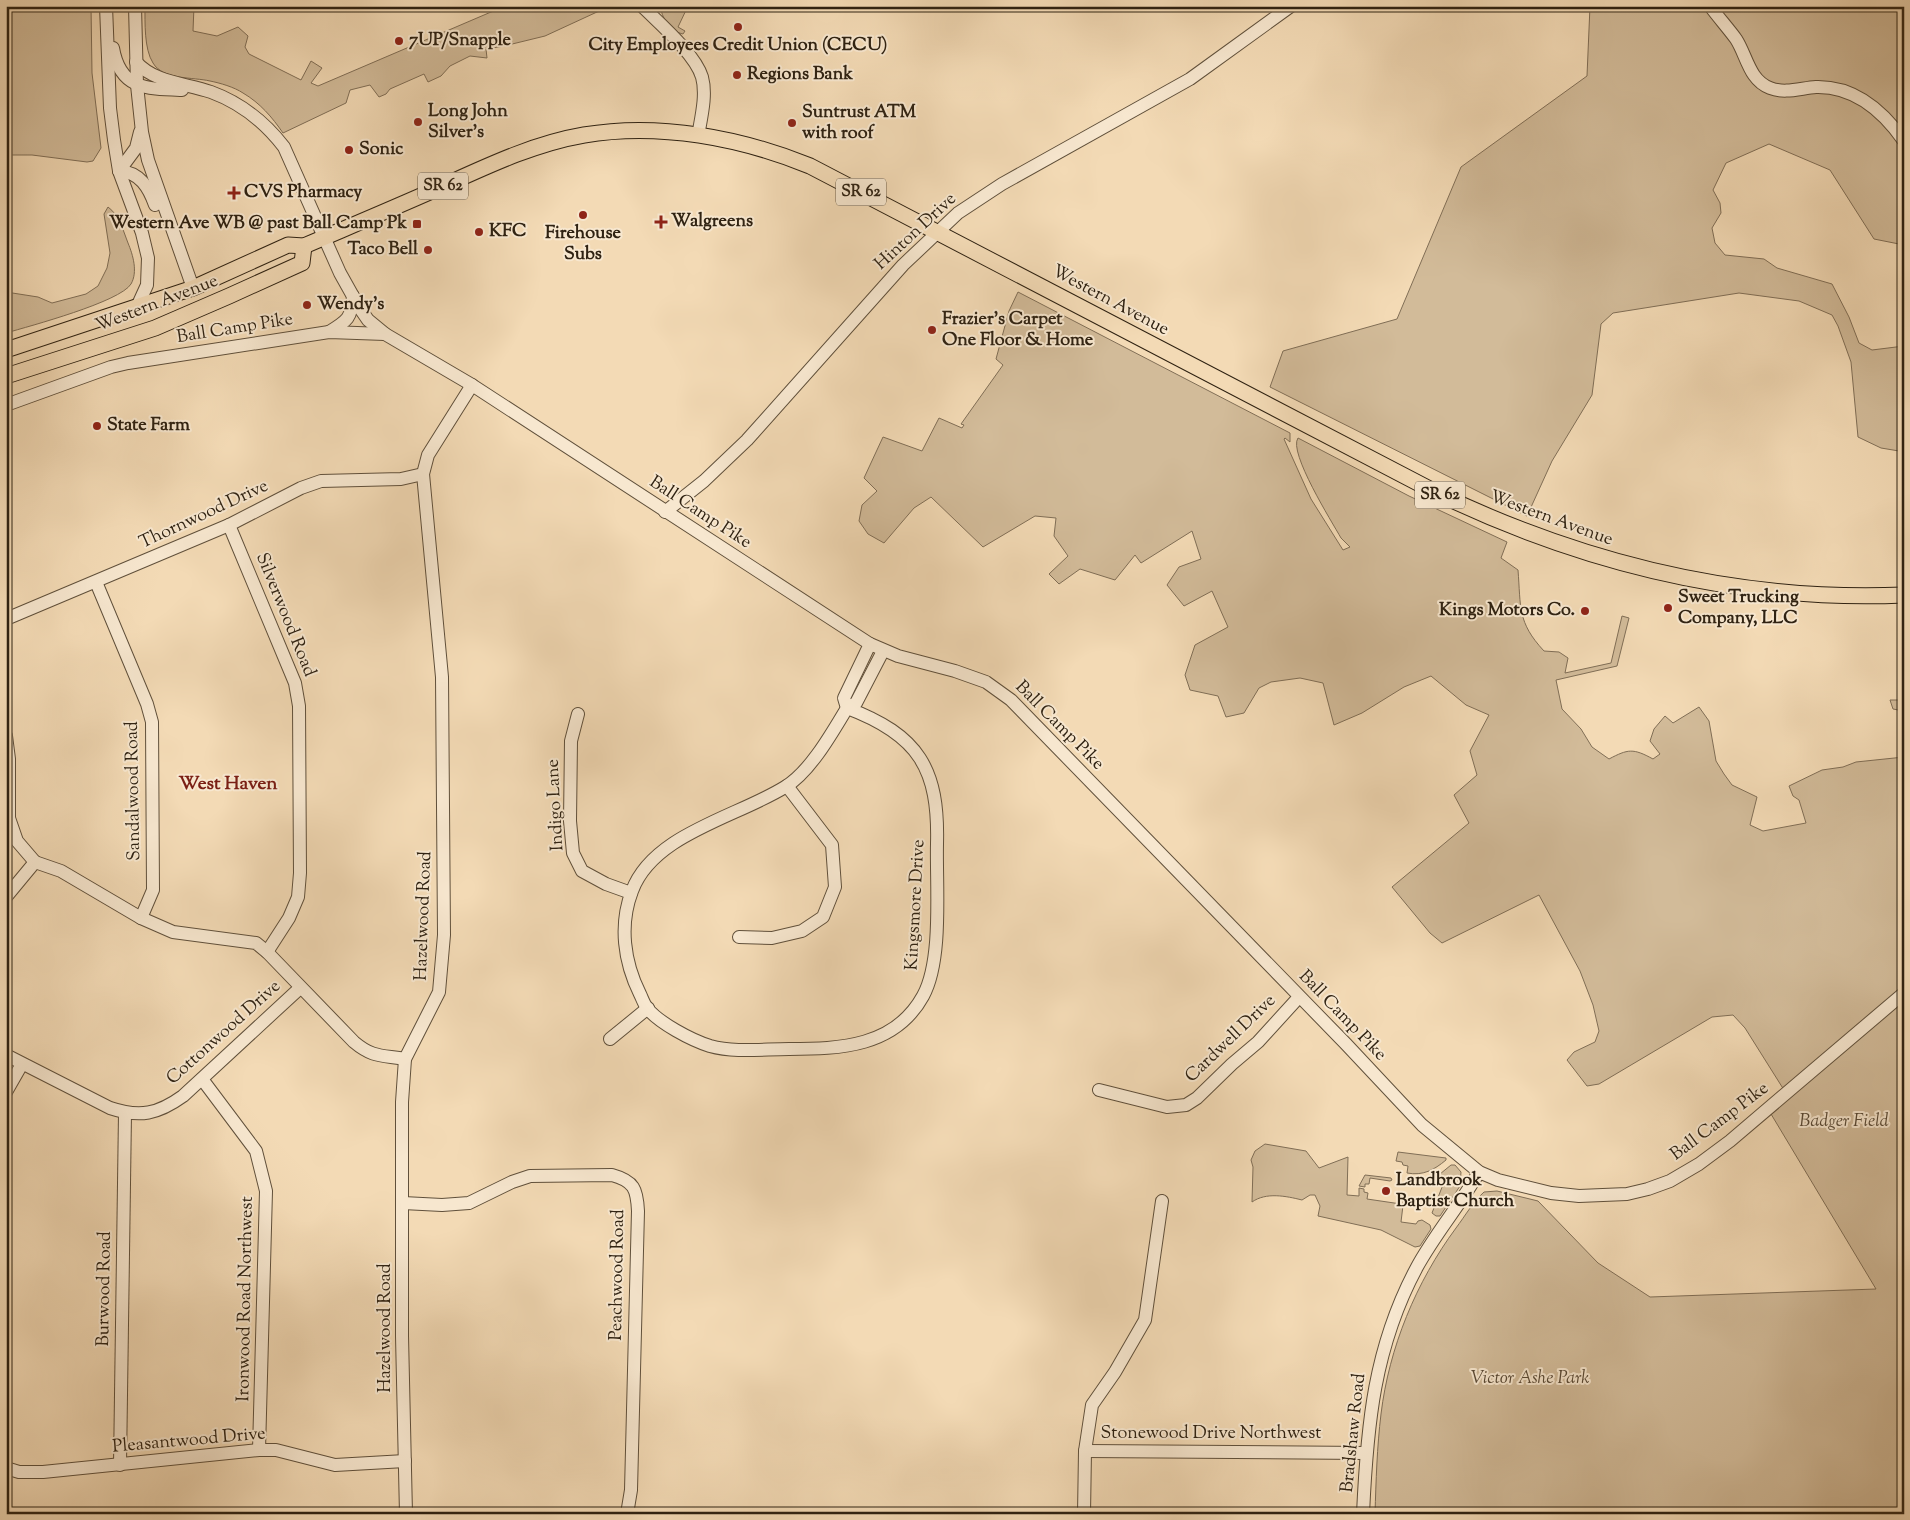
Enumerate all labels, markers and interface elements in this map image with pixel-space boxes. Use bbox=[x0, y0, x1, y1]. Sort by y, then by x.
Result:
marker: City Employees Credit Union (CECU) bbox=[732, 21, 744, 33]
place label: 7UP/Snapple bbox=[409, 28, 512, 54]
place label: City Employees Credit Union (CECU) bbox=[589, 33, 887, 59]
marker: 7UP/Snapple bbox=[393, 35, 405, 47]
place label: Regions Bank bbox=[747, 62, 853, 88]
marker: Regions Bank bbox=[731, 69, 743, 81]
place label: Long John Silver's bbox=[428, 99, 508, 146]
place label: Suntrust ATM with roof bbox=[802, 100, 917, 147]
marker: Long John Silver's bbox=[412, 116, 424, 128]
marker: Suntrust ATM with roof bbox=[786, 117, 798, 129]
place label: Sonic bbox=[359, 137, 404, 163]
marker: Sonic bbox=[343, 144, 355, 156]
road number: SR 62 bbox=[418, 172, 468, 200]
road number: SR 62 bbox=[836, 178, 886, 206]
place label: CVS Pharmacy bbox=[244, 180, 362, 206]
marker: CVS Pharmacy bbox=[228, 187, 240, 199]
street label: Hinton Drive bbox=[869, 187, 963, 277]
marker: Firehouse Subs bbox=[577, 209, 589, 221]
place label: Walgreens bbox=[671, 209, 753, 235]
place label: Western Ave WB @ past Ball Camp Pk bbox=[109, 211, 407, 237]
marker: Walgreens bbox=[655, 216, 667, 228]
marker: Western Ave WB @ past Ball Camp Pk bbox=[411, 218, 423, 230]
place label: KFC bbox=[489, 219, 527, 245]
place label: Firehouse Subs bbox=[545, 221, 622, 268]
marker: KFC bbox=[473, 226, 485, 238]
place label: Taco Bell bbox=[347, 237, 419, 263]
marker: Taco Bell bbox=[422, 244, 434, 256]
street label: Western Avenue bbox=[1047, 259, 1173, 343]
street label: Western Avenue bbox=[92, 269, 222, 339]
place label: Wendy's bbox=[317, 292, 384, 318]
marker: Wendy's bbox=[301, 299, 313, 311]
street label: Ball Camp Pike bbox=[175, 307, 295, 351]
place label: Frazier's Carpet One Floor & Home bbox=[942, 307, 1094, 354]
marker: Frazier's Carpet One Floor & Home bbox=[926, 324, 938, 336]
place label: State Farm bbox=[107, 413, 190, 439]
marker: State Farm bbox=[91, 420, 103, 432]
street label: Ball Camp Pike bbox=[644, 470, 756, 556]
street label: Thornwood Drive bbox=[135, 474, 273, 556]
road number: SR 62 bbox=[1415, 482, 1465, 508]
street label: Western Avenue bbox=[1486, 485, 1616, 553]
street label: Silverwood Road bbox=[248, 549, 322, 681]
place label: Sweet Trucking Company, LLC bbox=[1678, 585, 1799, 632]
place label: Kings Motors Co. bbox=[1439, 598, 1575, 624]
marker: Sweet Trucking Company, LLC bbox=[1662, 602, 1674, 614]
marker: Kings Motors Co. bbox=[1579, 605, 1591, 617]
street label: Ball Camp Pike bbox=[1008, 675, 1110, 777]
street label: Sandalwood Road bbox=[120, 721, 148, 861]
street label: Indigo Lane bbox=[541, 758, 571, 852]
district label: West Haven bbox=[178, 771, 278, 798]
street label: Kingsmore Drive bbox=[900, 839, 932, 971]
street label: Hazelwood Road bbox=[409, 851, 439, 981]
street label: Ball Camp Pike bbox=[1292, 965, 1392, 1067]
street label: Cottonwood Drive bbox=[161, 974, 287, 1092]
street label: Cardwell Drive bbox=[1180, 989, 1282, 1089]
street label: Ball Camp Pike bbox=[1665, 1076, 1775, 1168]
park label: Badger Field bbox=[1799, 1109, 1889, 1135]
place label: Landbrook Baptist Church bbox=[1396, 1168, 1515, 1215]
marker: Landbrook Baptist Church bbox=[1380, 1185, 1392, 1197]
street label: Ironwood Road Northwest bbox=[231, 1196, 261, 1402]
street label: Peachwood Road bbox=[604, 1209, 632, 1341]
street label: Burwood Road bbox=[91, 1231, 119, 1347]
street label: Hazelwood Road bbox=[373, 1263, 399, 1393]
park label: Victor Ashe Park bbox=[1471, 1366, 1589, 1392]
street label: Bradshaw Road bbox=[1335, 1372, 1373, 1494]
street label: Pleasantwood Drive bbox=[111, 1421, 267, 1461]
street label: Stonewood Drive Northwest bbox=[1101, 1421, 1321, 1447]

